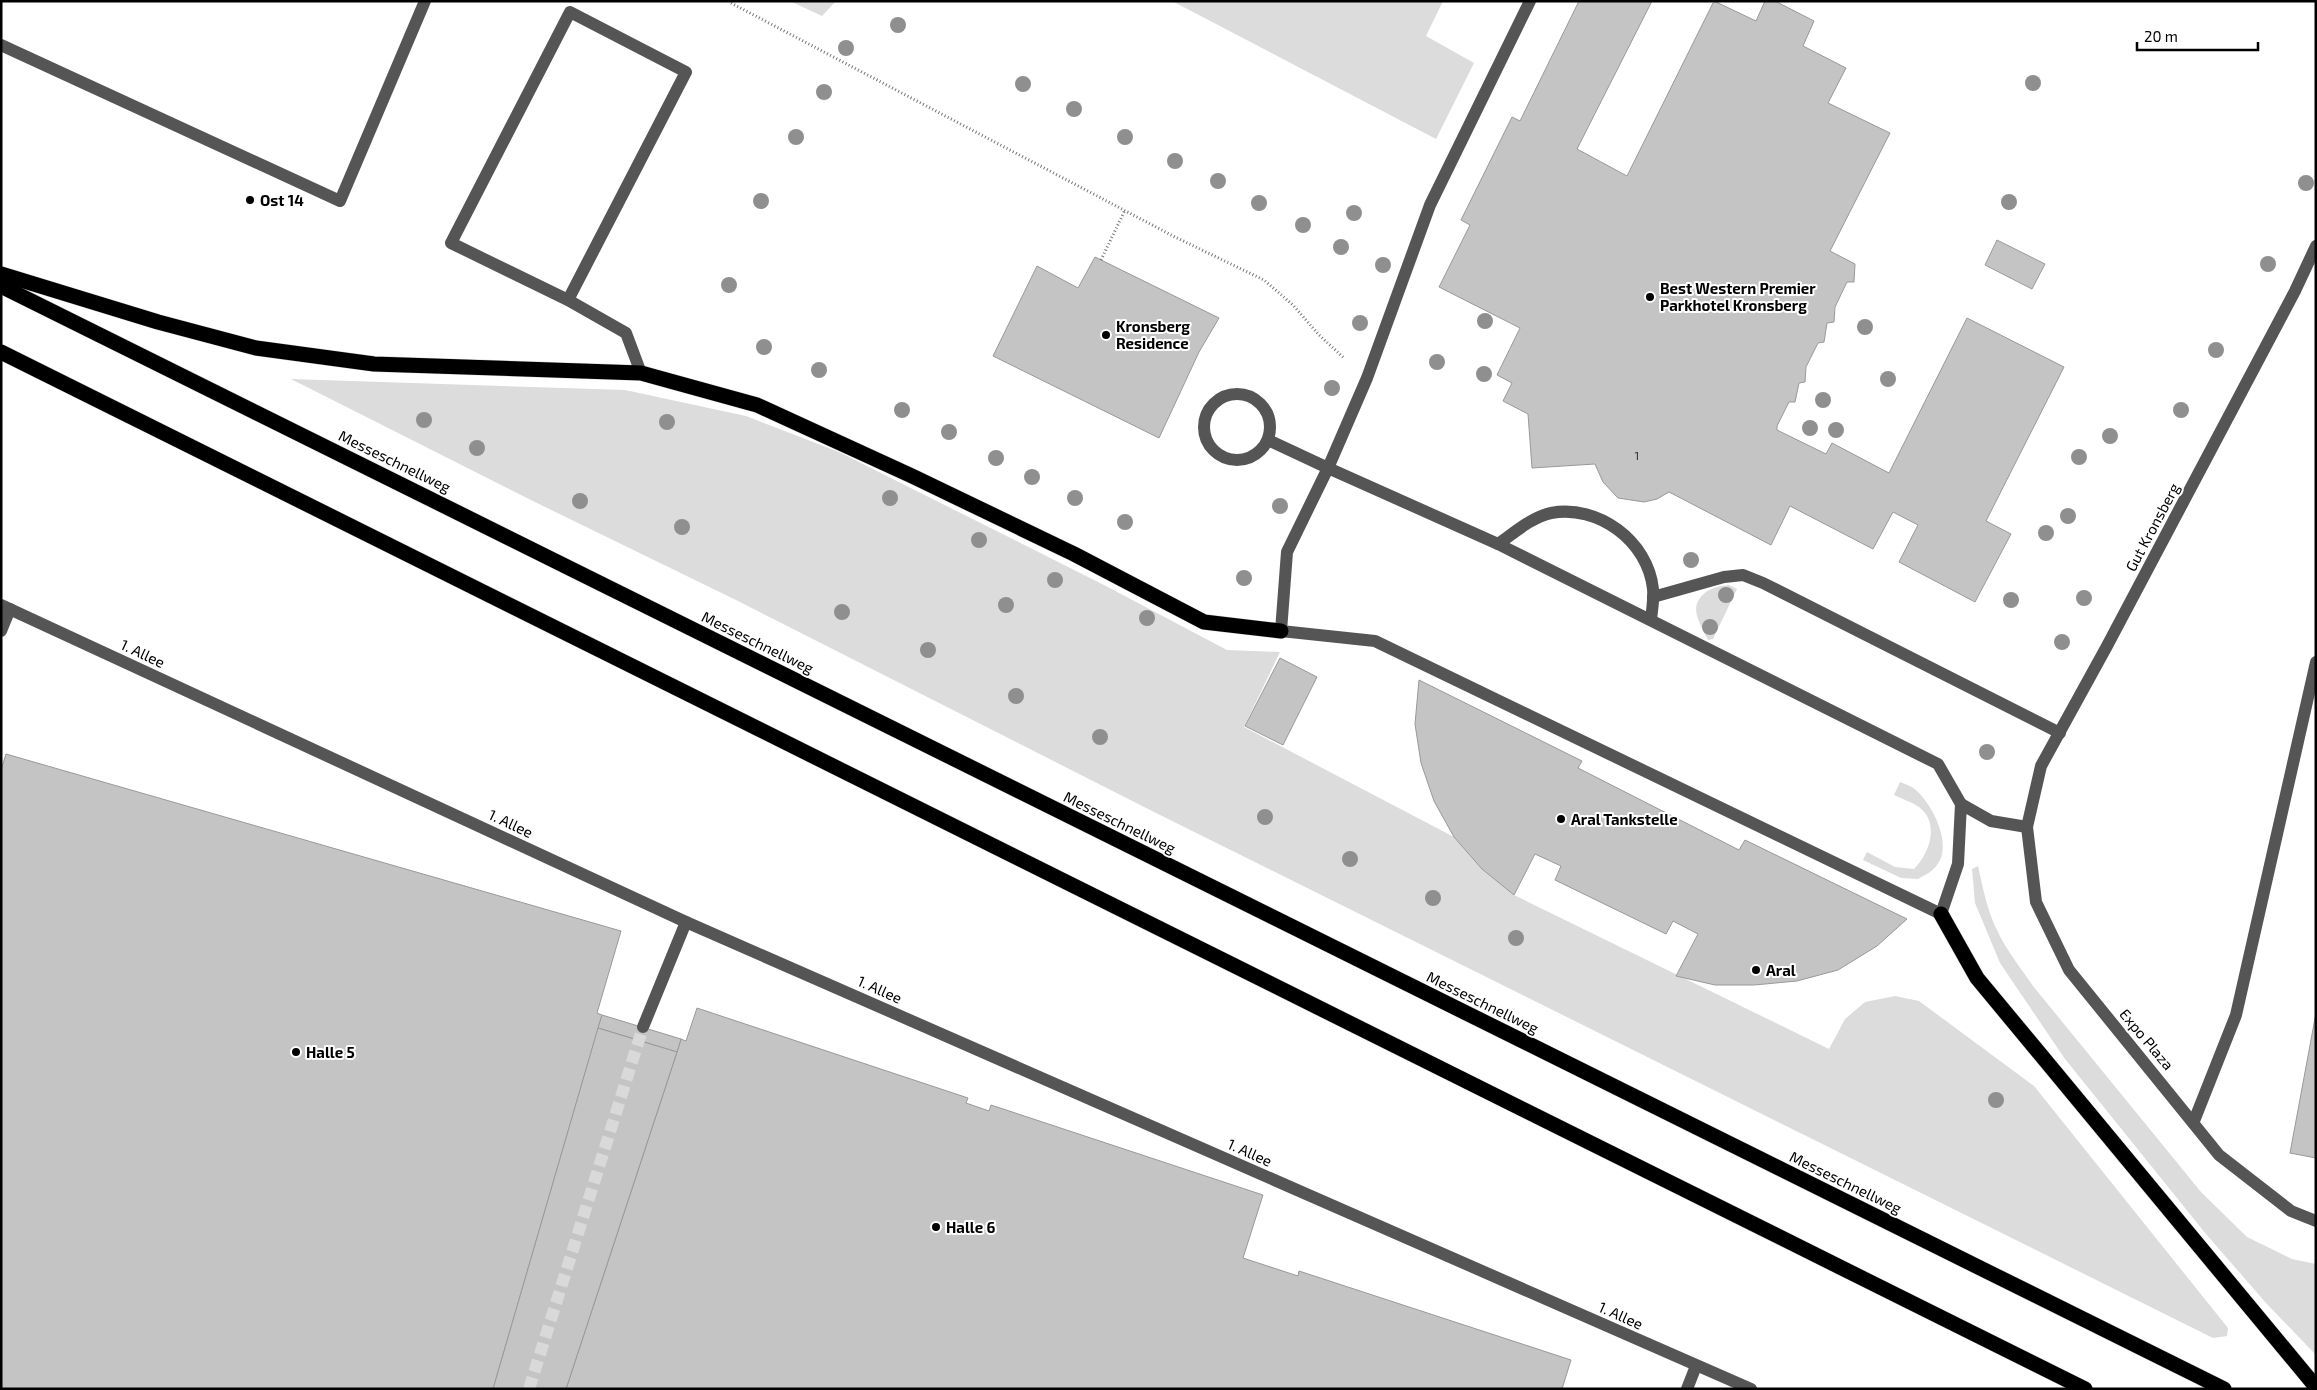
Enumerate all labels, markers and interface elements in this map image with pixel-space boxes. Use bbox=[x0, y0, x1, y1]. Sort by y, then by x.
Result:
scale bar bbox=[2137, 20, 2258, 52]
text: 20 m bbox=[2144, 27, 2178, 45]
place label: Ost 14 bbox=[260, 191, 304, 209]
marker: Ost 14 bbox=[244, 194, 256, 206]
place label: Best Western Premier Parkhotel Kronsberg bbox=[1660, 279, 1816, 314]
marker: Best Western Premier Parkhotel Kronsberg bbox=[1644, 291, 1656, 303]
place label: Kronsberg Residence bbox=[1116, 317, 1190, 352]
marker: Kronsberg Residence bbox=[1100, 329, 1112, 341]
street label: Messeschnellweg bbox=[336, 426, 455, 496]
house number: 1 bbox=[1635, 448, 1639, 462]
street label: Gut Kronsberg bbox=[2121, 479, 2183, 574]
street label: Messeschnellweg bbox=[699, 607, 818, 677]
street label: 1. Allee bbox=[118, 635, 168, 671]
street label: Messeschnellweg bbox=[1061, 787, 1180, 857]
street label: 1. Allee bbox=[486, 805, 536, 841]
place label: Aral Tankstelle bbox=[1571, 810, 1678, 828]
marker: Aral Tankstelle bbox=[1555, 813, 1567, 825]
place label: Aral bbox=[1766, 961, 1796, 979]
marker: Aral bbox=[1750, 964, 1762, 976]
street label: Messeschnellweg bbox=[1424, 967, 1543, 1037]
street label: 1. Allee bbox=[855, 971, 905, 1007]
street label: Expo Plaza bbox=[2116, 1005, 2178, 1073]
place label: Halle 5 bbox=[306, 1043, 355, 1061]
marker: Halle 5 bbox=[290, 1046, 302, 1058]
street label: 1. Allee bbox=[1225, 1134, 1275, 1170]
street label: Messeschnellweg bbox=[1787, 1147, 1906, 1217]
place label: Halle 6 bbox=[946, 1218, 995, 1236]
marker: Halle 6 bbox=[930, 1221, 942, 1233]
street label: 1. Allee bbox=[1596, 1297, 1646, 1333]

